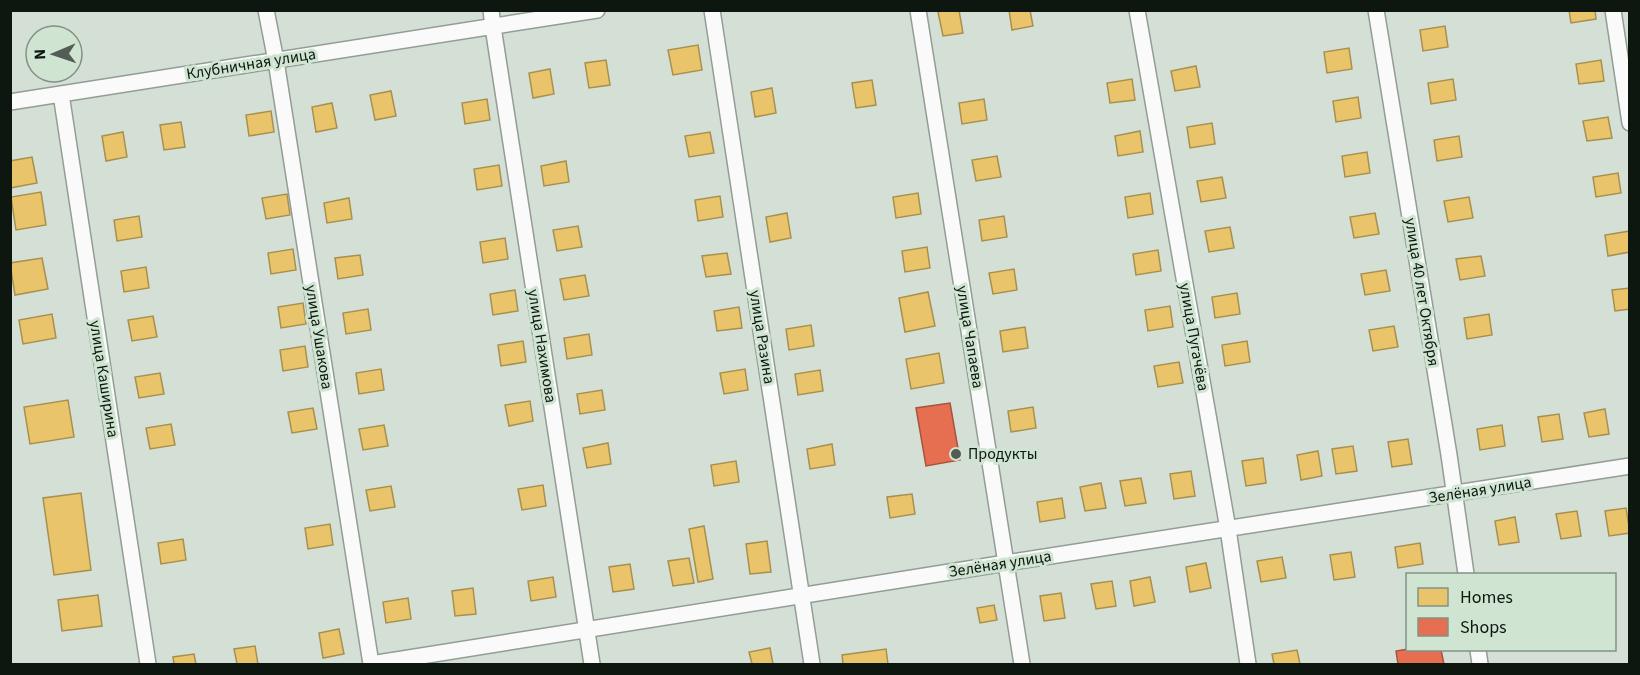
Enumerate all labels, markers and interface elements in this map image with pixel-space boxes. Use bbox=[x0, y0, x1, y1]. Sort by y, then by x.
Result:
north arrow bbox=[24, 24, 84, 84]
street label: Клубничная улица bbox=[185, 43, 317, 85]
text: N bbox=[29, 49, 51, 60]
street label: улица 40 лет Октября bbox=[1399, 216, 1445, 368]
street label: улица Пугачёва bbox=[1174, 281, 1214, 393]
street label: улица Ушакова bbox=[300, 283, 338, 391]
street label: улица Чапаева bbox=[951, 284, 989, 390]
street label: улица Нахимова bbox=[522, 288, 562, 404]
street label: улица Разина bbox=[744, 288, 780, 386]
street label: улица Каширина bbox=[84, 319, 124, 439]
place label: Продукты bbox=[968, 443, 1038, 465]
marker: Продукты bbox=[949, 447, 963, 461]
street label: Зелёная улица bbox=[1427, 471, 1533, 509]
street label: Зелёная улица bbox=[947, 545, 1053, 583]
legend bbox=[1406, 573, 1616, 651]
text: Homes bbox=[1460, 585, 1513, 610]
text: Shops bbox=[1460, 615, 1507, 640]

